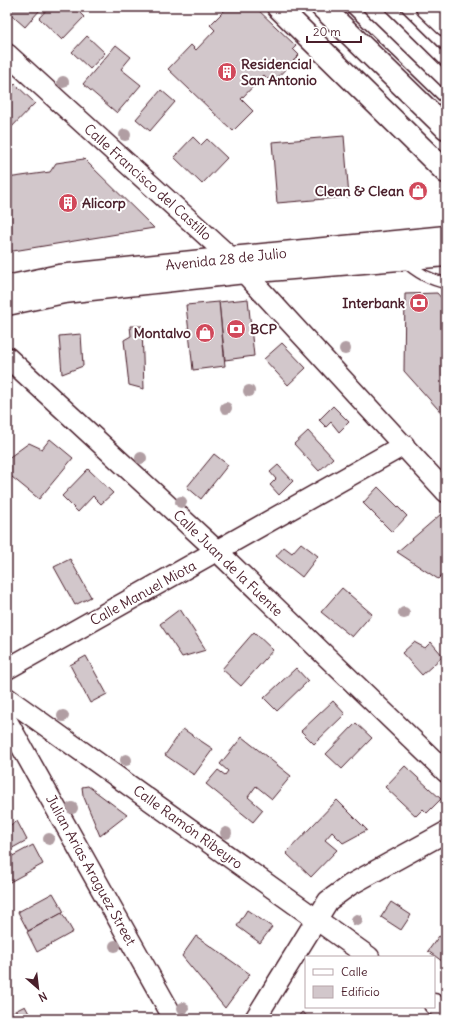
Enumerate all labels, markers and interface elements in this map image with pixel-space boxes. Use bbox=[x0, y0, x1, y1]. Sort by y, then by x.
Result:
scale bar bbox=[307, 18, 361, 44]
text: 20 m bbox=[313, 24, 341, 39]
place label: Residencial San Antonio bbox=[241, 55, 317, 89]
building icon: Residencial San Antonio bbox=[216, 61, 238, 83]
street label: Calle Francisco del Castillo bbox=[80, 120, 216, 244]
shop icon: Clean & Clean bbox=[407, 180, 429, 202]
place label: Clean & Clean bbox=[315, 182, 404, 200]
building icon: Alicorp bbox=[57, 192, 79, 214]
place label: Alicorp bbox=[82, 194, 126, 212]
street label: Avenida 28 de Julio bbox=[165, 244, 288, 274]
bank icon: Interbank bbox=[408, 292, 430, 314]
place label: Interbank bbox=[342, 294, 405, 312]
bank icon: BCP bbox=[225, 318, 247, 340]
place label: BCP bbox=[250, 320, 277, 338]
shop icon: Montalvo bbox=[194, 322, 216, 344]
place label: Montalvo bbox=[133, 324, 191, 342]
street label: Calle Juan de la Fuente bbox=[169, 506, 287, 620]
street label: Calle Manuel Miota bbox=[87, 556, 199, 630]
street label: Calle Ramón Ribeyro bbox=[130, 781, 247, 873]
street label: Julian Arias Araguez Street bbox=[42, 791, 140, 949]
legend bbox=[305, 956, 435, 1008]
text: Calle bbox=[341, 964, 368, 979]
north arrow bbox=[18, 968, 58, 1008]
text: Edificio bbox=[341, 984, 380, 999]
text: N bbox=[36, 989, 49, 1005]

